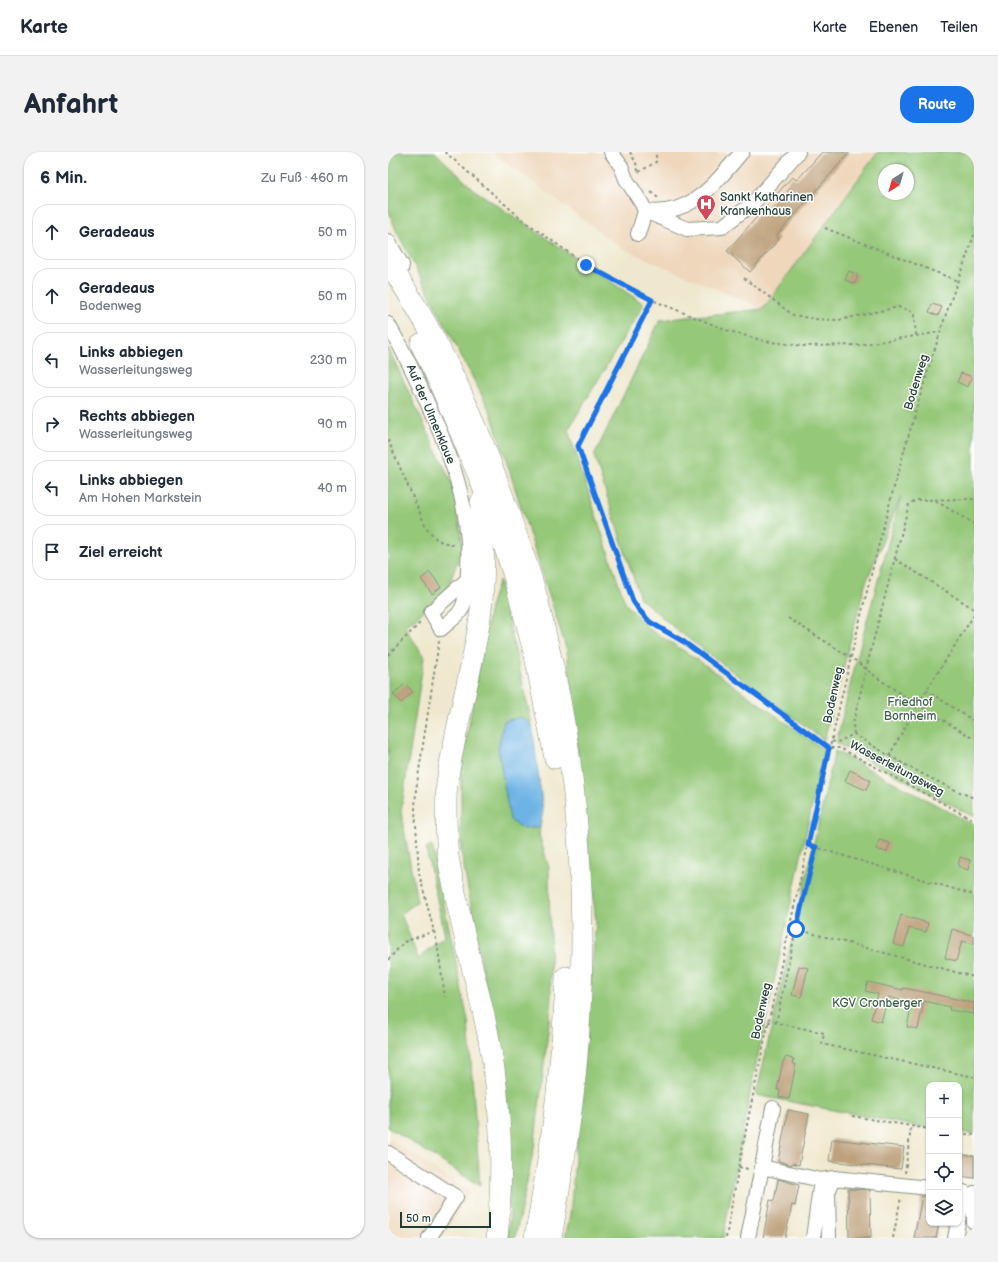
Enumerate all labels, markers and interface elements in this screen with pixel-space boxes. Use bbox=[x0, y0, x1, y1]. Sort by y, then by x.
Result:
text: Karte bbox=[20, 16, 68, 39]
text: Karte bbox=[813, 19, 847, 36]
text: Ebenen bbox=[869, 19, 918, 36]
text: Teilen bbox=[940, 19, 978, 36]
button: Route bbox=[900, 86, 974, 123]
text: Anfahrt bbox=[24, 88, 118, 121]
north arrow bbox=[878, 164, 914, 200]
text: 6 Min. bbox=[40, 168, 87, 188]
text: Zu Fuß · 460 m bbox=[261, 170, 348, 186]
place label: Sankt Katharinen Krankenhaus bbox=[720, 190, 814, 219]
hospital icon: Sankt Katharinen Krankenhaus bbox=[695, 193, 717, 221]
icon: ahead bbox=[41, 221, 63, 243]
text: Geradeaus bbox=[79, 223, 155, 242]
text: 50 m bbox=[318, 224, 347, 240]
route end bbox=[577, 256, 595, 274]
text: Geradeaus bbox=[79, 279, 155, 298]
icon: ahead bbox=[41, 285, 63, 307]
text: 50 m bbox=[318, 288, 347, 304]
text: Bodenweg bbox=[79, 298, 142, 314]
text: Links abbiegen bbox=[79, 343, 183, 362]
icon: left bbox=[41, 349, 63, 371]
text: 230 m bbox=[310, 352, 347, 368]
street label: Bodenweg bbox=[901, 352, 932, 412]
text: Wasserleitungsweg bbox=[79, 362, 193, 378]
street label: Auf der Ulmenklaue bbox=[403, 362, 458, 466]
text: Rechts abbiegen bbox=[79, 407, 195, 426]
icon: right bbox=[41, 413, 63, 435]
text: 90 m bbox=[318, 416, 347, 432]
text: Wasserleitungsweg bbox=[79, 426, 193, 442]
text: Links abbiegen bbox=[79, 471, 183, 490]
icon: left bbox=[41, 477, 63, 499]
text: 40 m bbox=[317, 480, 347, 496]
text: Am Hohen Markstein bbox=[79, 490, 202, 506]
icon: arrive bbox=[41, 541, 63, 563]
text: Ziel erreicht bbox=[79, 543, 162, 562]
street label: Bodenweg bbox=[820, 665, 847, 725]
park label: Friedhof Bornheim bbox=[884, 695, 936, 724]
street label: Wasserleitungsweg bbox=[847, 737, 947, 800]
route start bbox=[787, 920, 805, 938]
street label: Bodenweg bbox=[748, 981, 775, 1041]
park label: KGV Cronberger bbox=[832, 996, 923, 1011]
map controls bbox=[926, 1082, 962, 1226]
button: + bbox=[926, 1082, 962, 1118]
button: − bbox=[926, 1118, 962, 1154]
button: locate bbox=[926, 1154, 962, 1190]
button: layers bbox=[926, 1190, 962, 1226]
scale bar bbox=[400, 1210, 491, 1229]
text: 50 m bbox=[406, 1212, 431, 1225]

